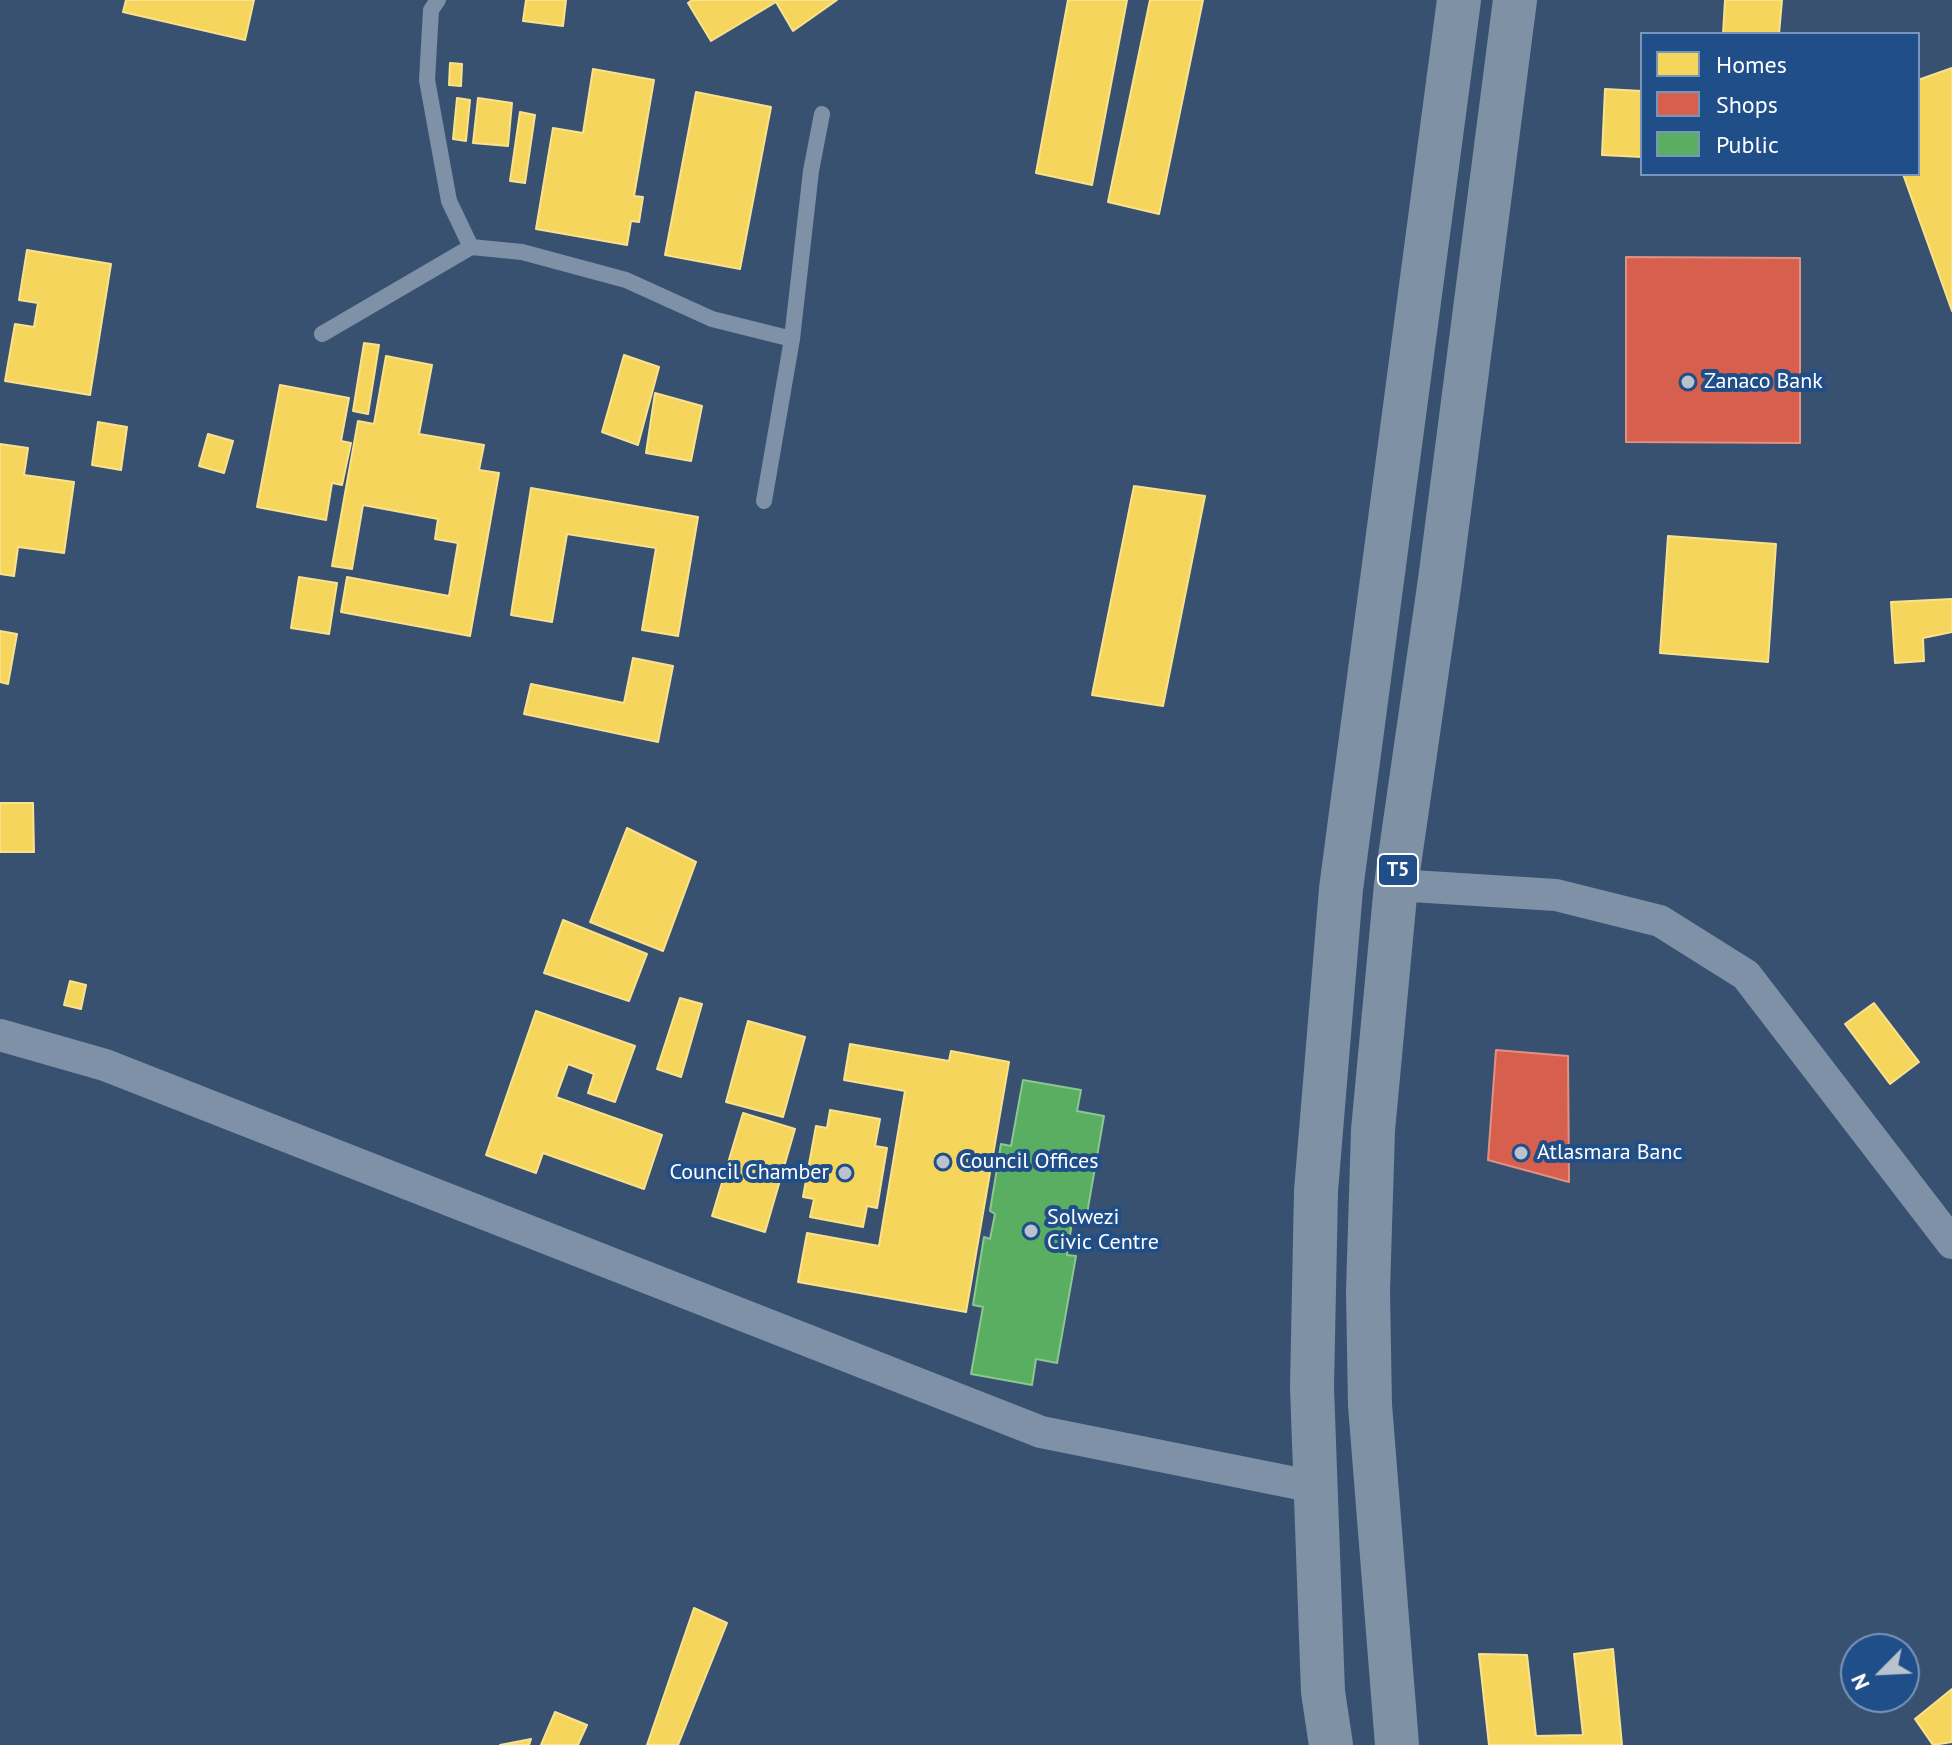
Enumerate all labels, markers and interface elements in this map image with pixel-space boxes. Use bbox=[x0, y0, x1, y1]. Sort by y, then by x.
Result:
legend bbox=[1640, 32, 1920, 176]
text: Homes bbox=[1716, 49, 1787, 80]
text: Shops bbox=[1716, 89, 1778, 120]
text: Public bbox=[1716, 129, 1779, 160]
place label: Zanaco Bank bbox=[1704, 369, 1823, 395]
marker: Zanaco Bank bbox=[1679, 373, 1697, 391]
road number: T5 bbox=[1378, 854, 1418, 886]
place label: Atlasmara Banc bbox=[1537, 1140, 1682, 1166]
marker: Atlasmara Banc bbox=[1512, 1144, 1530, 1162]
place label: Council Offices bbox=[959, 1149, 1098, 1175]
marker: Council Offices bbox=[934, 1153, 952, 1171]
place label: Council Chamber bbox=[670, 1160, 829, 1186]
marker: Council Chamber bbox=[836, 1164, 854, 1182]
place label: Solwezi Civic Centre bbox=[1047, 1205, 1159, 1256]
marker: Solwezi Civic Centre bbox=[1022, 1222, 1040, 1240]
north arrow bbox=[1840, 1633, 1920, 1713]
text: N bbox=[1844, 1670, 1876, 1694]

